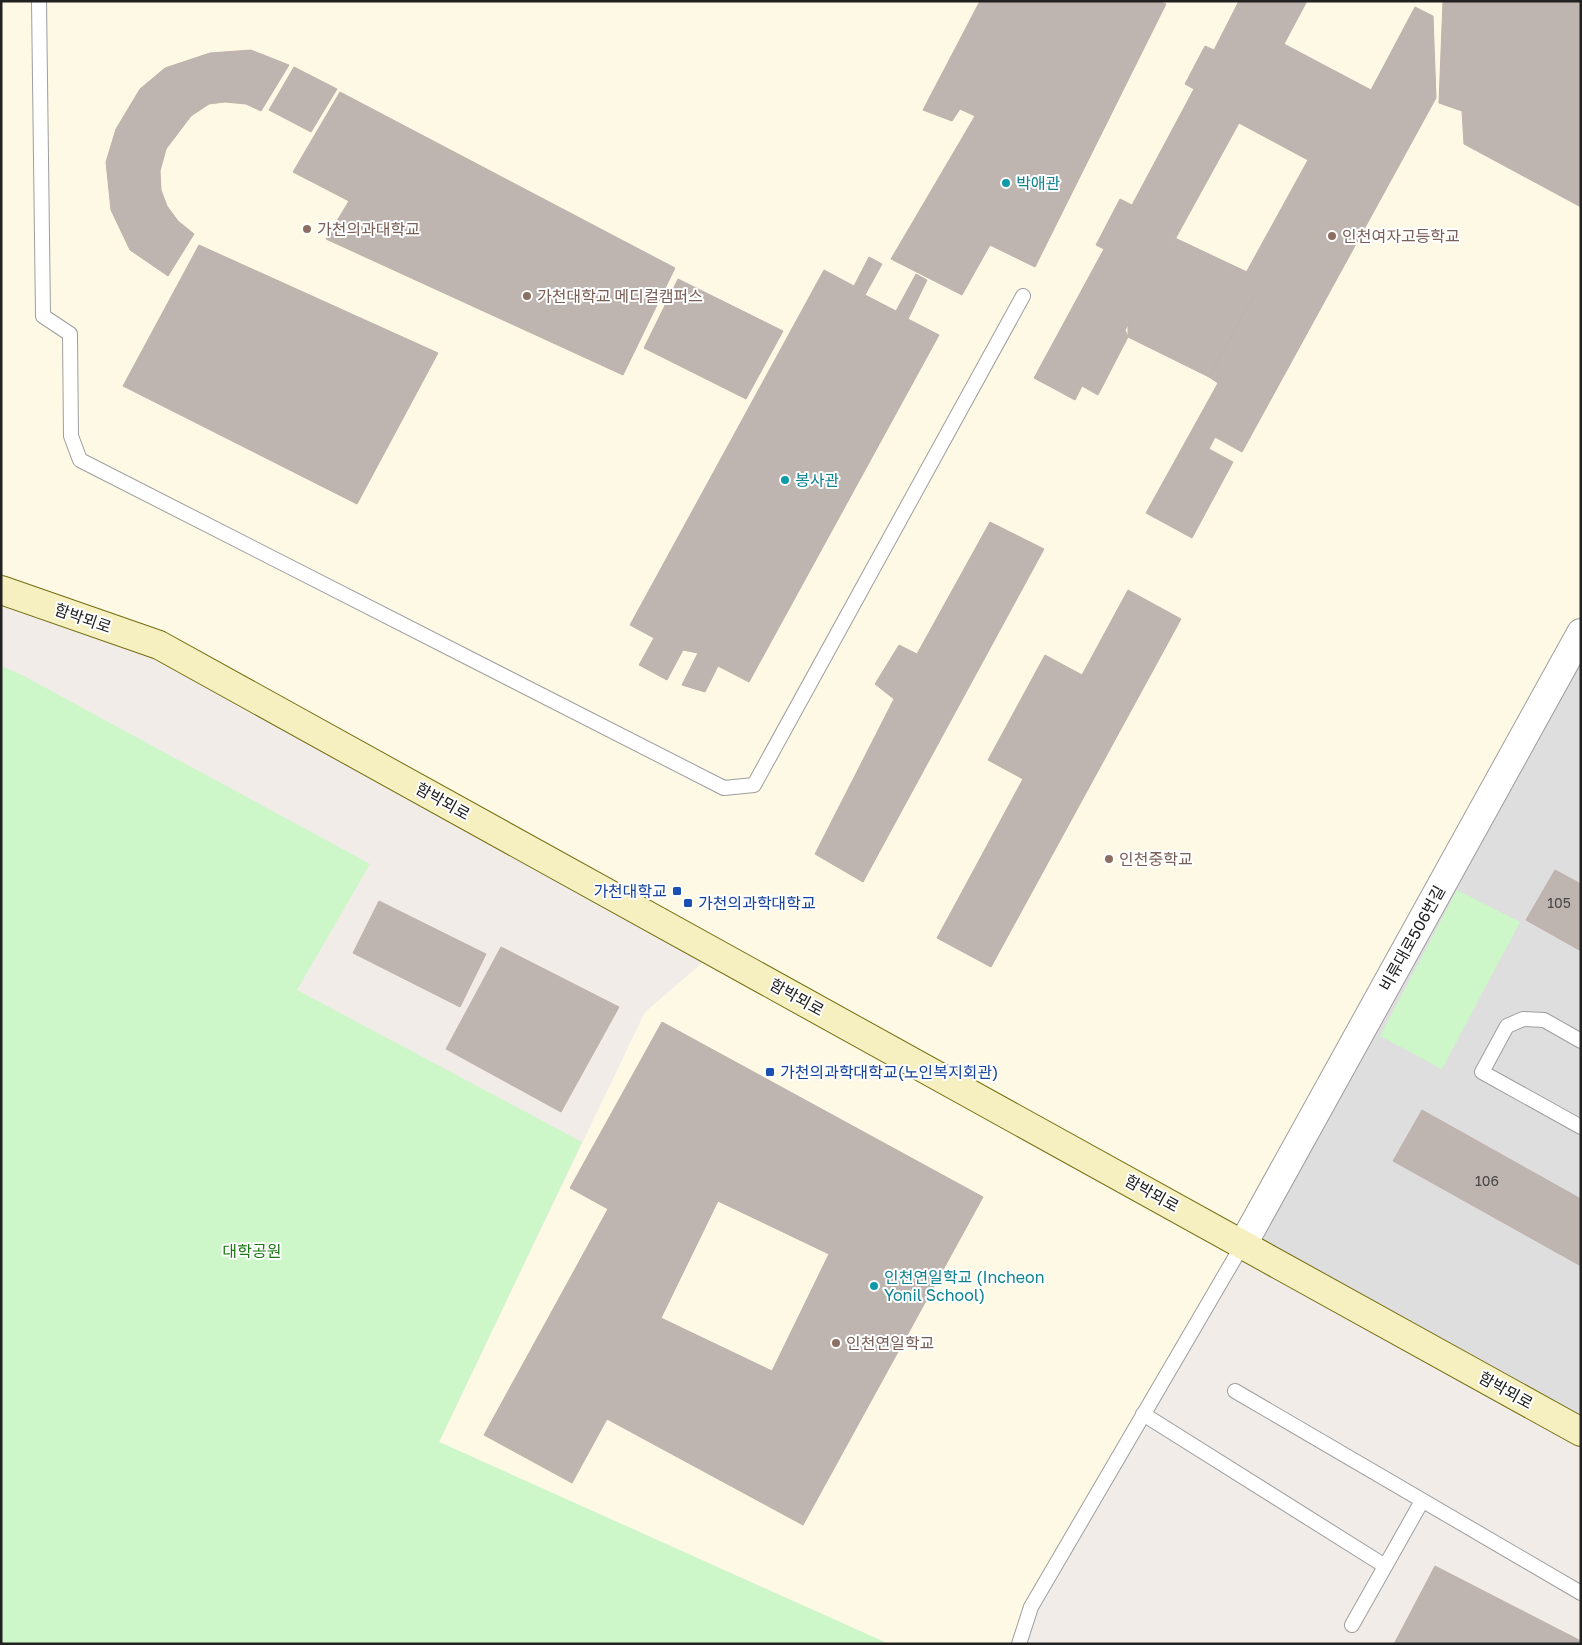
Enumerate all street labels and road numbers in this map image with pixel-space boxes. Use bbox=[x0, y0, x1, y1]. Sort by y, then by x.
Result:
street label: 함박뫼로 bbox=[52, 599, 114, 637]
street label: 함박뫼로 bbox=[412, 778, 474, 824]
street label: 비류대로506번길 bbox=[1375, 882, 1449, 994]
street label: 함박뫼로 bbox=[766, 974, 828, 1020]
street label: 함박뫼로 bbox=[1121, 1170, 1183, 1216]
street label: 함박뫼로 bbox=[1475, 1367, 1537, 1413]

